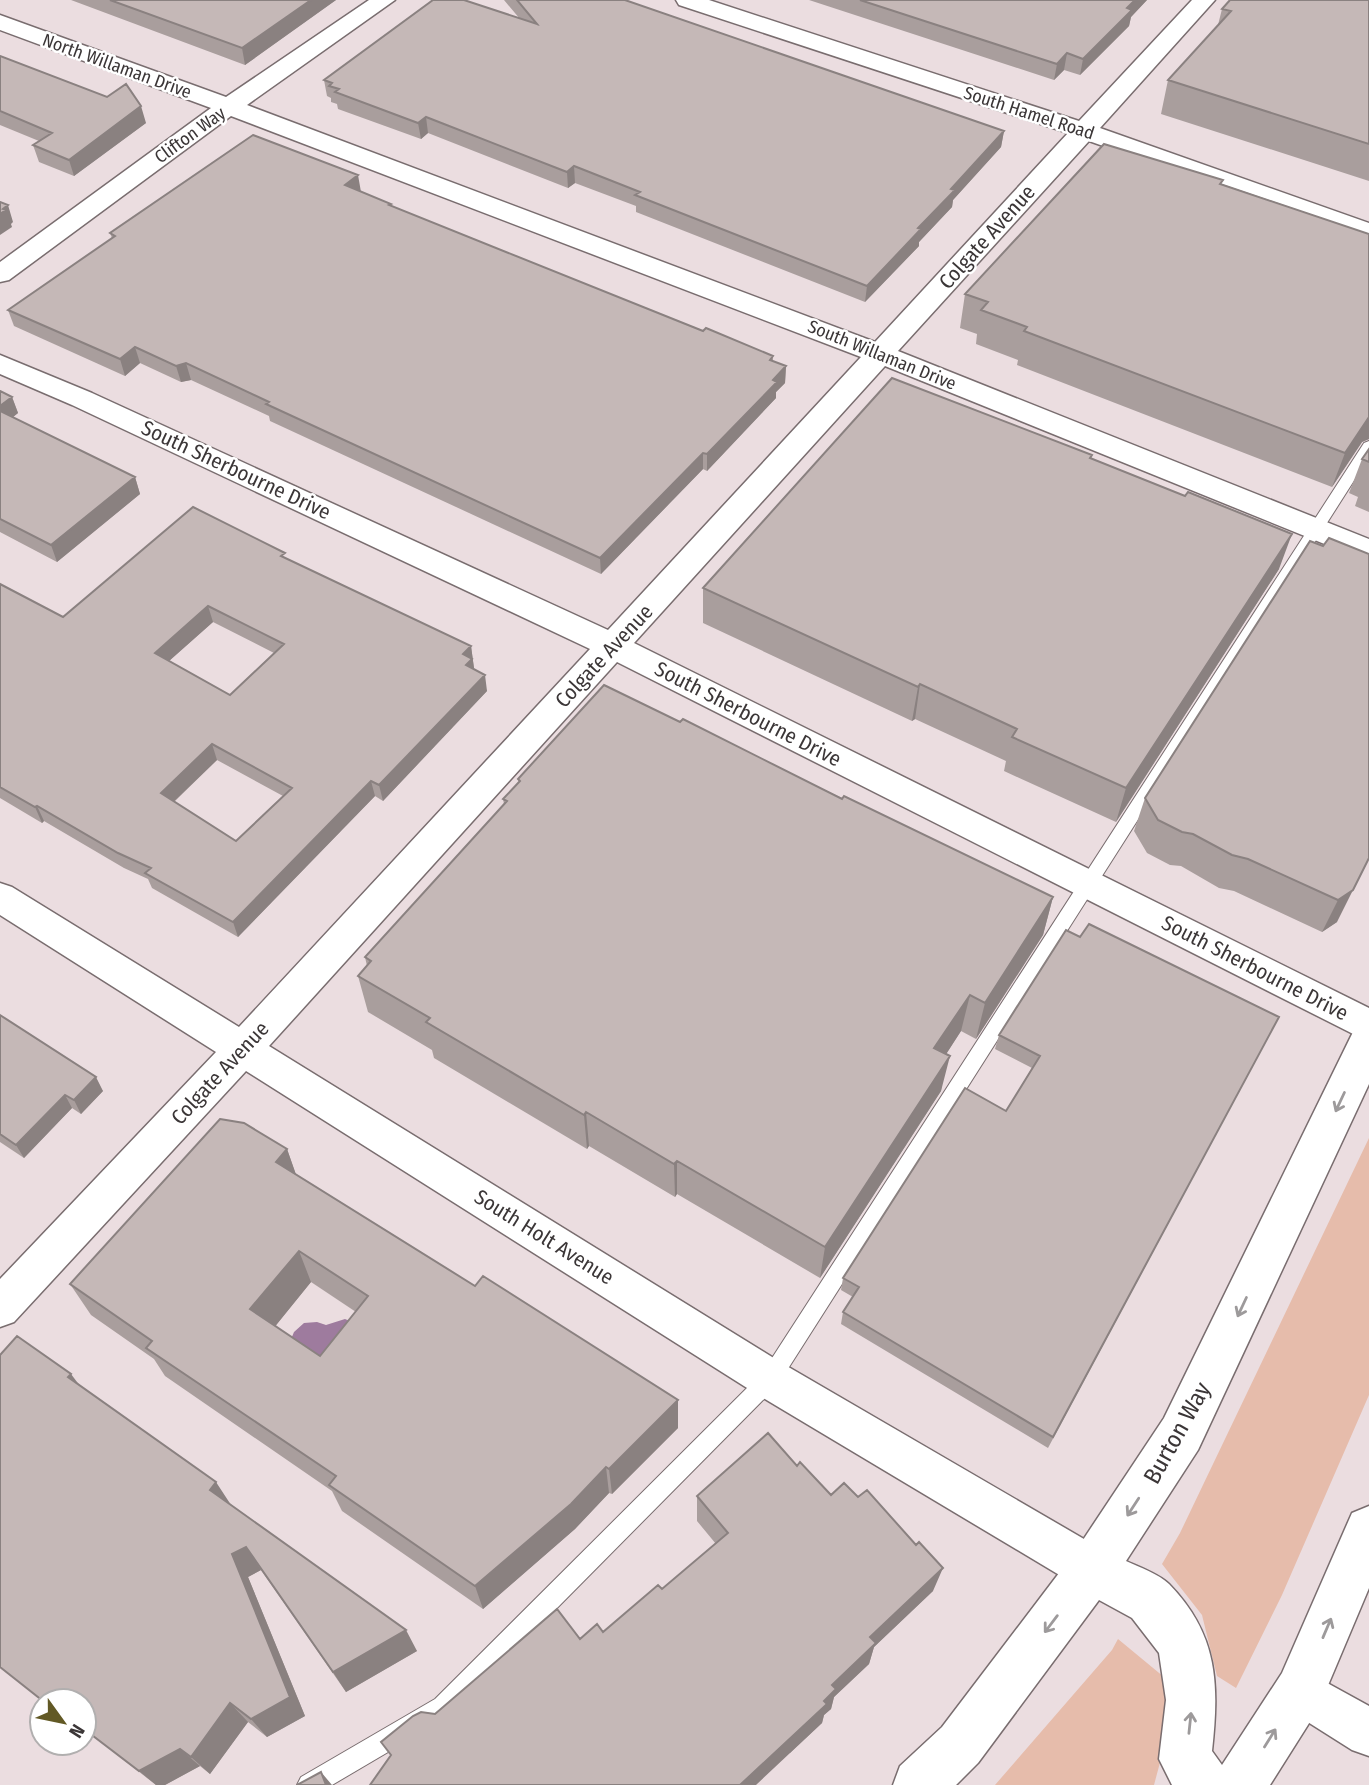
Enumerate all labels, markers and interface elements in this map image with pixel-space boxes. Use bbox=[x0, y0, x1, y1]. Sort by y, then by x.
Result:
street label: North Willaman Drive bbox=[39, 29, 195, 103]
street label: South Hamel Road bbox=[961, 81, 1097, 145]
street label: Clifton Way bbox=[150, 102, 230, 168]
street label: Colgate Avenue bbox=[933, 179, 1041, 295]
street label: South Willaman Drive bbox=[805, 315, 960, 395]
street label: South Sherbourne Drive bbox=[137, 415, 335, 525]
street label: Colgate Avenue bbox=[550, 599, 658, 713]
street label: South Sherbourne Drive bbox=[650, 656, 846, 772]
street label: South Sherbourne Drive bbox=[1157, 910, 1353, 1026]
street label: Colgate Avenue bbox=[166, 1016, 274, 1130]
one-way arrow bbox=[1332, 1091, 1346, 1112]
street label: South Holt Avenue bbox=[469, 1184, 619, 1290]
one-way arrow bbox=[1234, 1296, 1248, 1317]
street label: Burton Way bbox=[1138, 1377, 1216, 1489]
one-way arrow bbox=[1126, 1497, 1141, 1516]
one-way arrow bbox=[1044, 1614, 1059, 1633]
one-way arrow bbox=[1321, 1618, 1334, 1640]
north arrow bbox=[28, 1687, 98, 1757]
one-way arrow bbox=[1183, 1712, 1196, 1735]
text: N bbox=[64, 1720, 90, 1742]
one-way arrow bbox=[1262, 1729, 1277, 1748]

